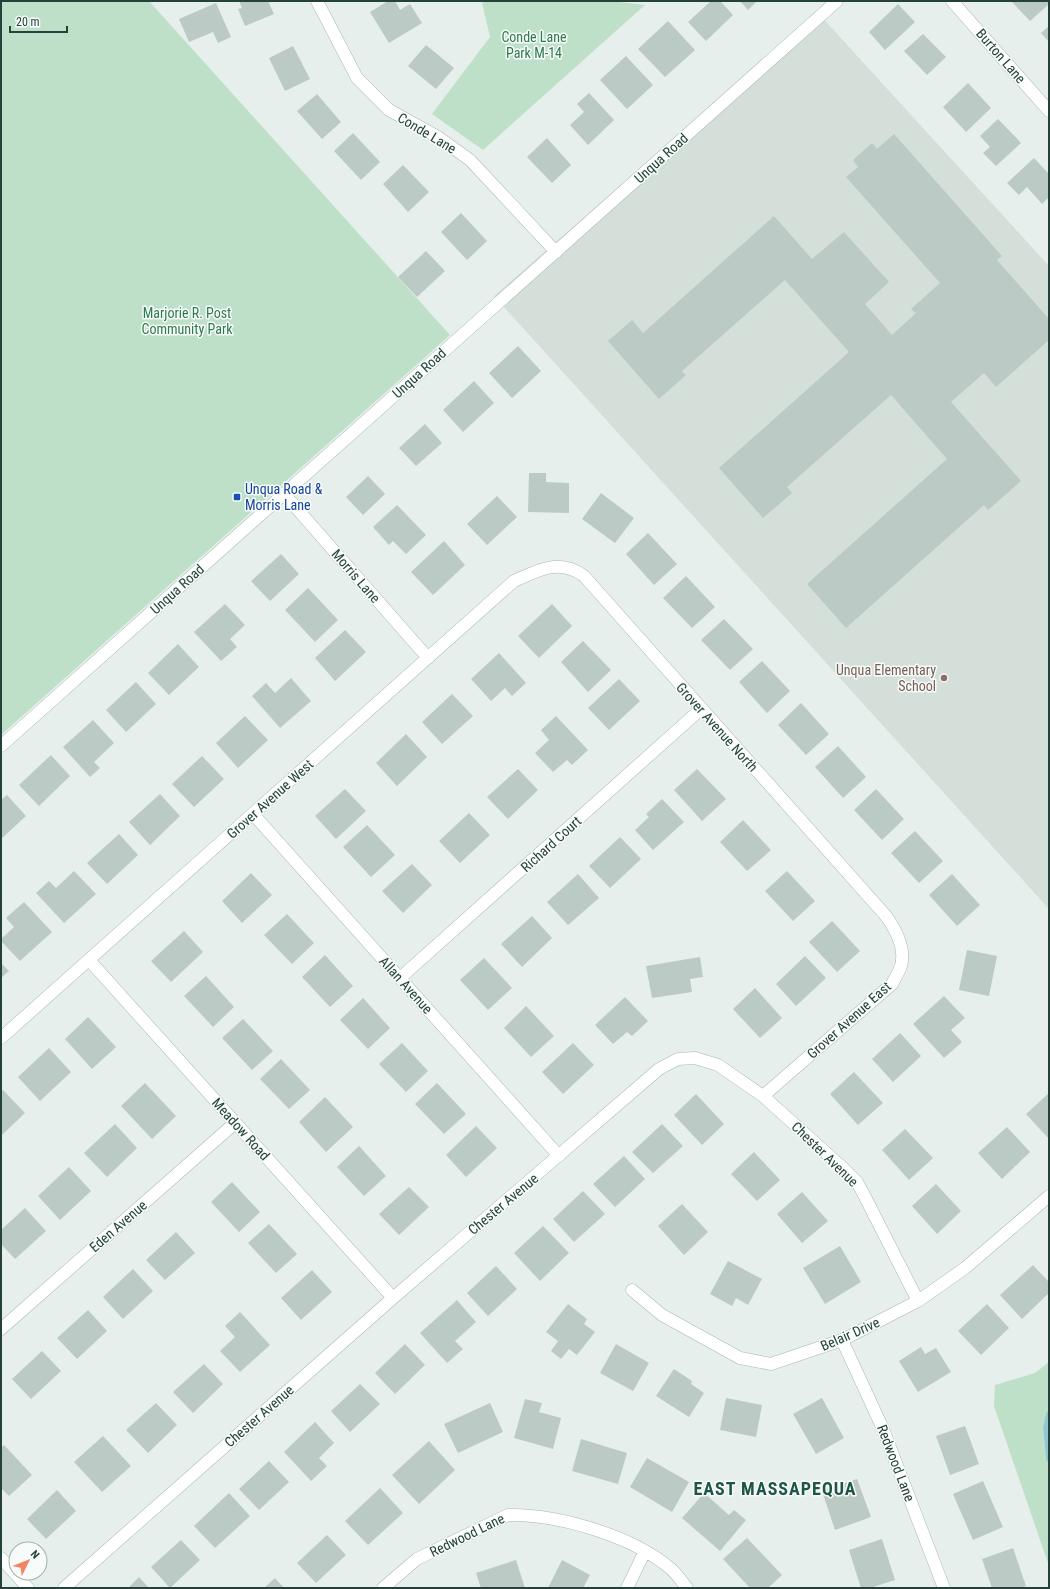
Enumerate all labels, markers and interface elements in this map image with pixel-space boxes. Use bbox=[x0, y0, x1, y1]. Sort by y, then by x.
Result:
scale bar bbox=[10, 8, 67, 34]
text: 20 m bbox=[16, 15, 40, 29]
street label: Burton Lane bbox=[973, 26, 1029, 87]
park label: Conde Lane Park M-14 bbox=[501, 29, 567, 61]
street label: Conde Lane bbox=[395, 109, 459, 157]
street label: Unqua Road bbox=[631, 130, 691, 186]
park label: Marjorie R. Post Community Park bbox=[142, 305, 233, 337]
street label: Unqua Road bbox=[389, 345, 449, 401]
place label: Unqua Road & Morris Lane bbox=[245, 481, 323, 513]
marker: Unqua Road & Morris Lane bbox=[232, 492, 242, 502]
street label: Morris Lane bbox=[328, 546, 384, 606]
street label: Unqua Road bbox=[147, 561, 207, 617]
place label: Unqua Elementary School bbox=[836, 662, 936, 694]
marker: Unqua Elementary School bbox=[939, 673, 949, 683]
street label: Grover Avenue North bbox=[673, 679, 761, 775]
street label: Grover Avenue West bbox=[224, 756, 316, 842]
street label: Richard Court bbox=[518, 813, 584, 875]
street label: Allan Avenue bbox=[376, 953, 436, 1017]
street label: Grover Avenue East bbox=[804, 978, 894, 1062]
street label: Meadow Road bbox=[209, 1095, 273, 1163]
street label: Chester Avenue bbox=[788, 1118, 862, 1190]
street label: Chester Avenue bbox=[465, 1170, 541, 1238]
street label: Eden Avenue bbox=[86, 1197, 150, 1255]
street label: Belair Drive bbox=[818, 1314, 882, 1354]
street label: Chester Avenue bbox=[221, 1381, 297, 1450]
street label: Redwood Lane bbox=[874, 1422, 918, 1504]
district label: EAST MASSAPEQUA bbox=[693, 1478, 857, 1499]
street label: Redwood Lane bbox=[427, 1510, 507, 1560]
north arrow bbox=[8, 1541, 48, 1581]
text: N bbox=[28, 1548, 42, 1562]

